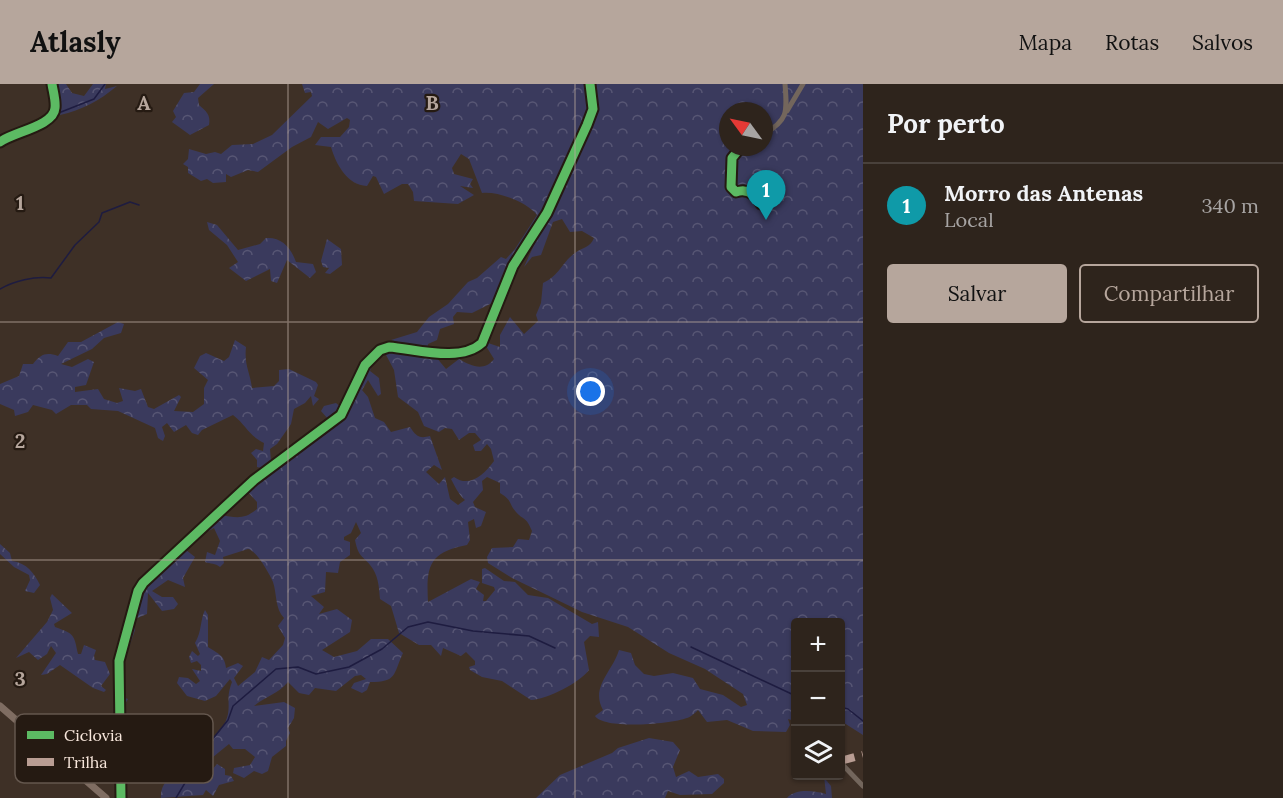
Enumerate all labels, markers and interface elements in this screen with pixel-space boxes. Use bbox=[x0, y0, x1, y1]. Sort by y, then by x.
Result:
text: Atlasly bbox=[30, 24, 121, 60]
text: Mapa bbox=[1019, 29, 1072, 56]
text: Rotas bbox=[1105, 29, 1159, 56]
text: Salvos bbox=[1192, 29, 1253, 56]
text: A bbox=[137, 90, 151, 115]
text: B bbox=[425, 90, 439, 115]
north arrow bbox=[719, 102, 773, 156]
text: Por perto bbox=[887, 107, 1005, 140]
pin: 1 bbox=[746, 170, 786, 220]
text: Morro das Antenas bbox=[944, 179, 1143, 207]
text: 1 bbox=[16, 190, 24, 215]
text: 1 bbox=[902, 193, 911, 218]
text: 340 m bbox=[1201, 193, 1259, 218]
text: Local bbox=[944, 207, 994, 232]
button: Salvar bbox=[887, 264, 1067, 323]
button: Compartilhar bbox=[1079, 264, 1259, 323]
your location bbox=[576, 377, 605, 406]
text: 2 bbox=[15, 428, 25, 453]
map controls bbox=[791, 618, 845, 780]
button: + bbox=[791, 618, 845, 672]
text: 3 bbox=[14, 666, 26, 691]
button: − bbox=[791, 672, 845, 726]
legend bbox=[15, 714, 213, 783]
text: Ciclovia bbox=[64, 725, 123, 745]
button: layers bbox=[791, 726, 845, 780]
text: Trilha bbox=[64, 752, 108, 772]

